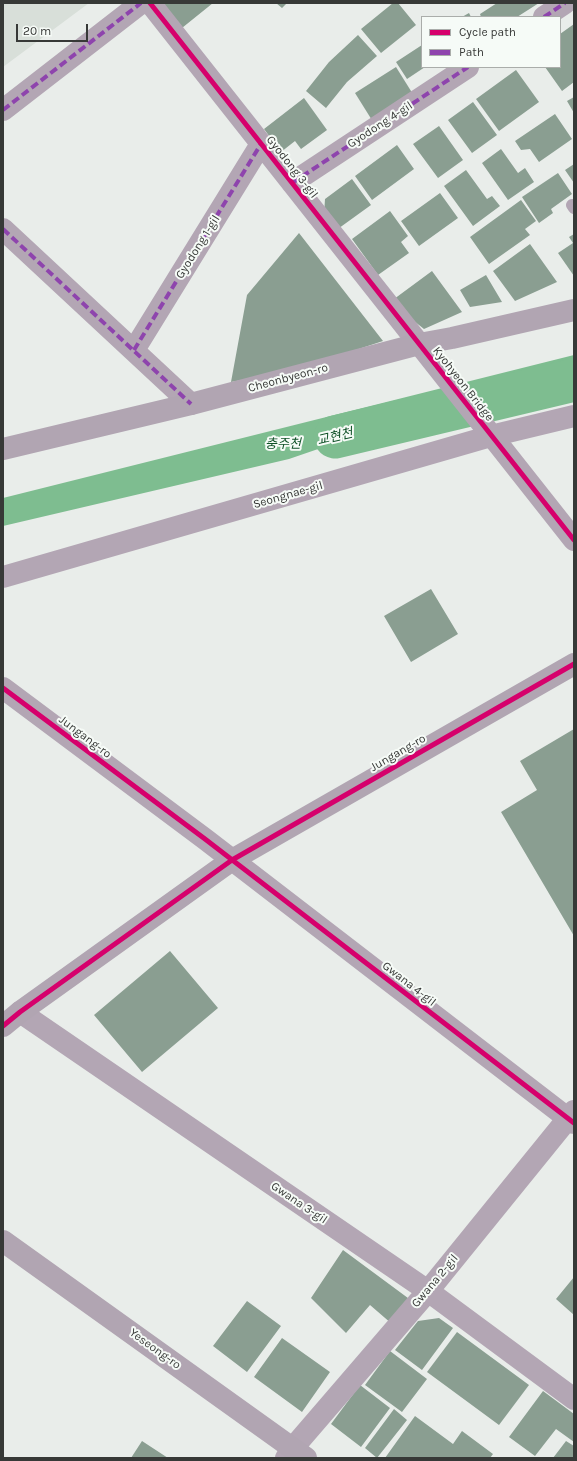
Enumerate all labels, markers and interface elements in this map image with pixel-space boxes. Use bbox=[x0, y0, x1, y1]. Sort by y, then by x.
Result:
scale bar bbox=[18, 16, 90, 42]
legend bbox=[421, 16, 561, 68]
text: 20 m bbox=[23, 24, 51, 38]
text: Cycle path bbox=[459, 25, 516, 39]
text: Path bbox=[459, 45, 484, 59]
street label: Gyodong 4-gil bbox=[345, 99, 415, 151]
street label: Gyodong 3-gil bbox=[263, 133, 321, 201]
street label: Gyodong 1-gil bbox=[173, 213, 223, 281]
street label: Kyohyeon Bridge bbox=[429, 344, 497, 424]
street label: Cheonbyeon-ro bbox=[246, 360, 330, 396]
water label: 교현천 bbox=[316, 425, 354, 449]
water label: 충주천 bbox=[265, 436, 301, 452]
street label: Seongnae-gil bbox=[251, 478, 325, 512]
street label: Jungang-ro bbox=[56, 713, 114, 761]
street label: Jungang-ro bbox=[368, 731, 428, 775]
street label: Gwana 4-gil bbox=[379, 959, 439, 1009]
street label: Gwana 3-gil bbox=[268, 1179, 330, 1227]
street label: Gwana 2-gil bbox=[409, 1252, 461, 1310]
street label: Yeseong-ro bbox=[126, 1326, 184, 1372]

